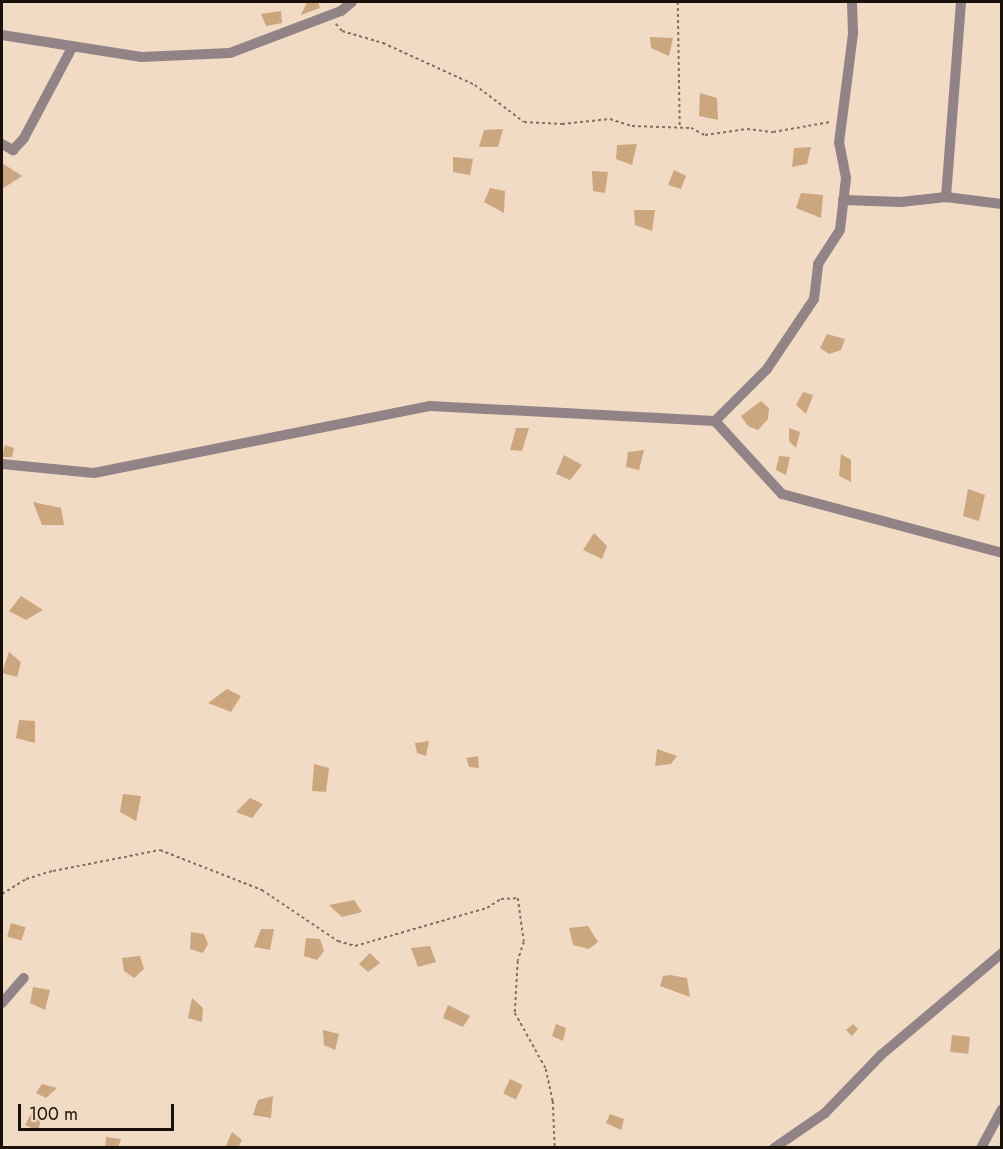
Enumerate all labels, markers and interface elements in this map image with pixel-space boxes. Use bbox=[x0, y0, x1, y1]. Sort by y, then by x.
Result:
scale bar bbox=[21, 1092, 177, 1130]
text: 100 m bbox=[29, 1101, 78, 1127]

